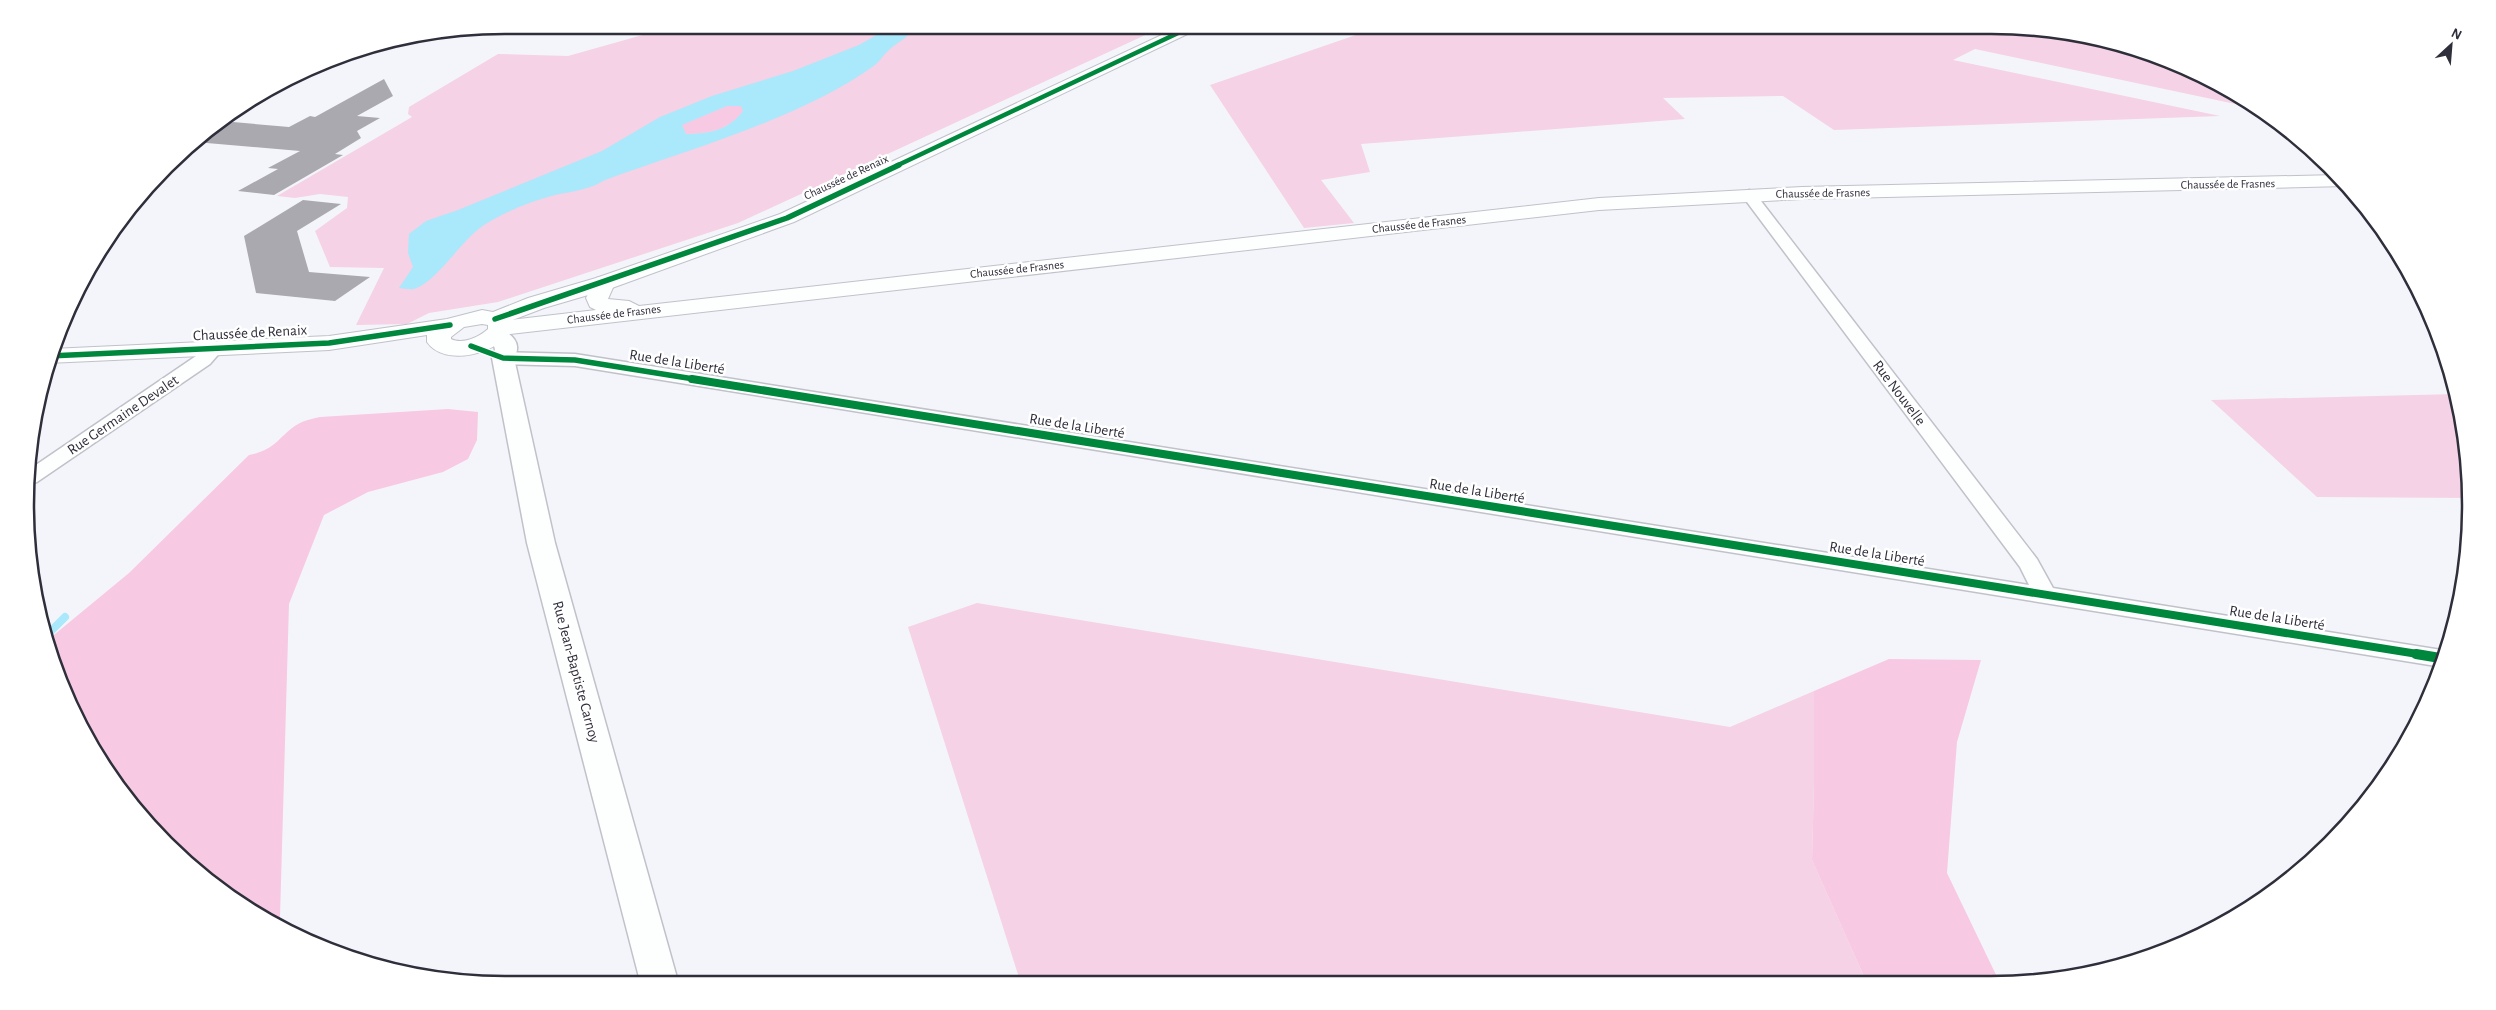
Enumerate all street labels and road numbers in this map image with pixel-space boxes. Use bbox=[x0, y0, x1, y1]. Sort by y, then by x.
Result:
street label: Chaussée de Renaix bbox=[802, 152, 890, 202]
street label: Chaussée de Frasnes bbox=[2181, 177, 2275, 191]
street label: Chaussée de Frasnes bbox=[1776, 186, 1870, 200]
street label: Chaussée de Frasnes bbox=[1371, 213, 1467, 235]
street label: Chaussée de Frasnes bbox=[969, 258, 1065, 280]
street label: Chaussée de Frasnes bbox=[566, 302, 662, 326]
street label: Chaussée de Renaix bbox=[193, 322, 308, 343]
street label: Rue de la Liberté bbox=[628, 347, 726, 377]
street label: Rue Nouvelle bbox=[1870, 358, 1928, 428]
street label: Rue Germaine Devalet bbox=[65, 372, 181, 458]
street label: Rue de la Liberté bbox=[1028, 411, 1126, 441]
street label: Rue de la Liberté bbox=[1428, 476, 1526, 506]
street label: Rue de la Liberté bbox=[1828, 539, 1926, 569]
street label: Rue Jean-Baptiste Carnoy bbox=[550, 599, 602, 745]
street label: Rue de la Liberté bbox=[2228, 603, 2326, 633]

